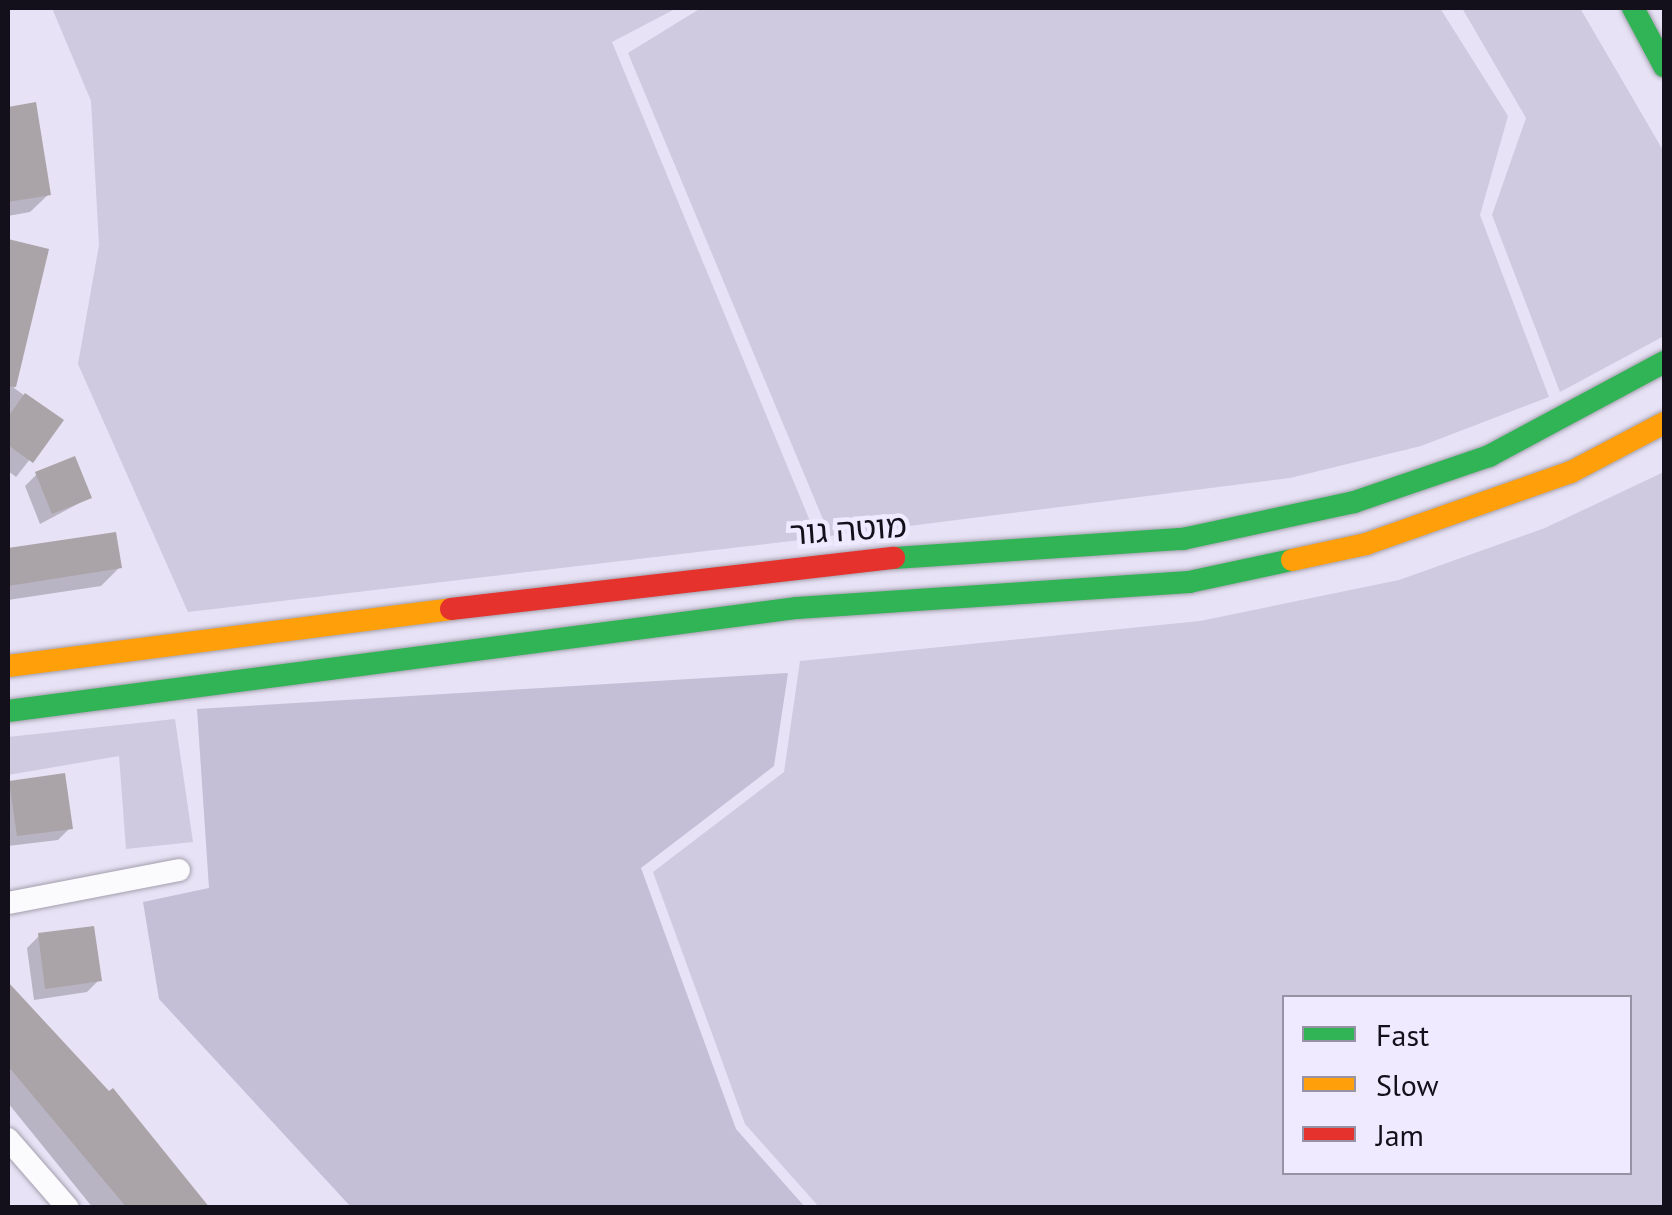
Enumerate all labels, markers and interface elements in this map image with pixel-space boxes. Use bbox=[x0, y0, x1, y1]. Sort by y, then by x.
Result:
street label: מוטה גור bbox=[788, 506, 908, 552]
legend bbox=[1282, 995, 1632, 1175]
text: Fast bbox=[1376, 1015, 1429, 1054]
text: Slow bbox=[1376, 1065, 1439, 1104]
text: Jam bbox=[1376, 1115, 1424, 1154]

